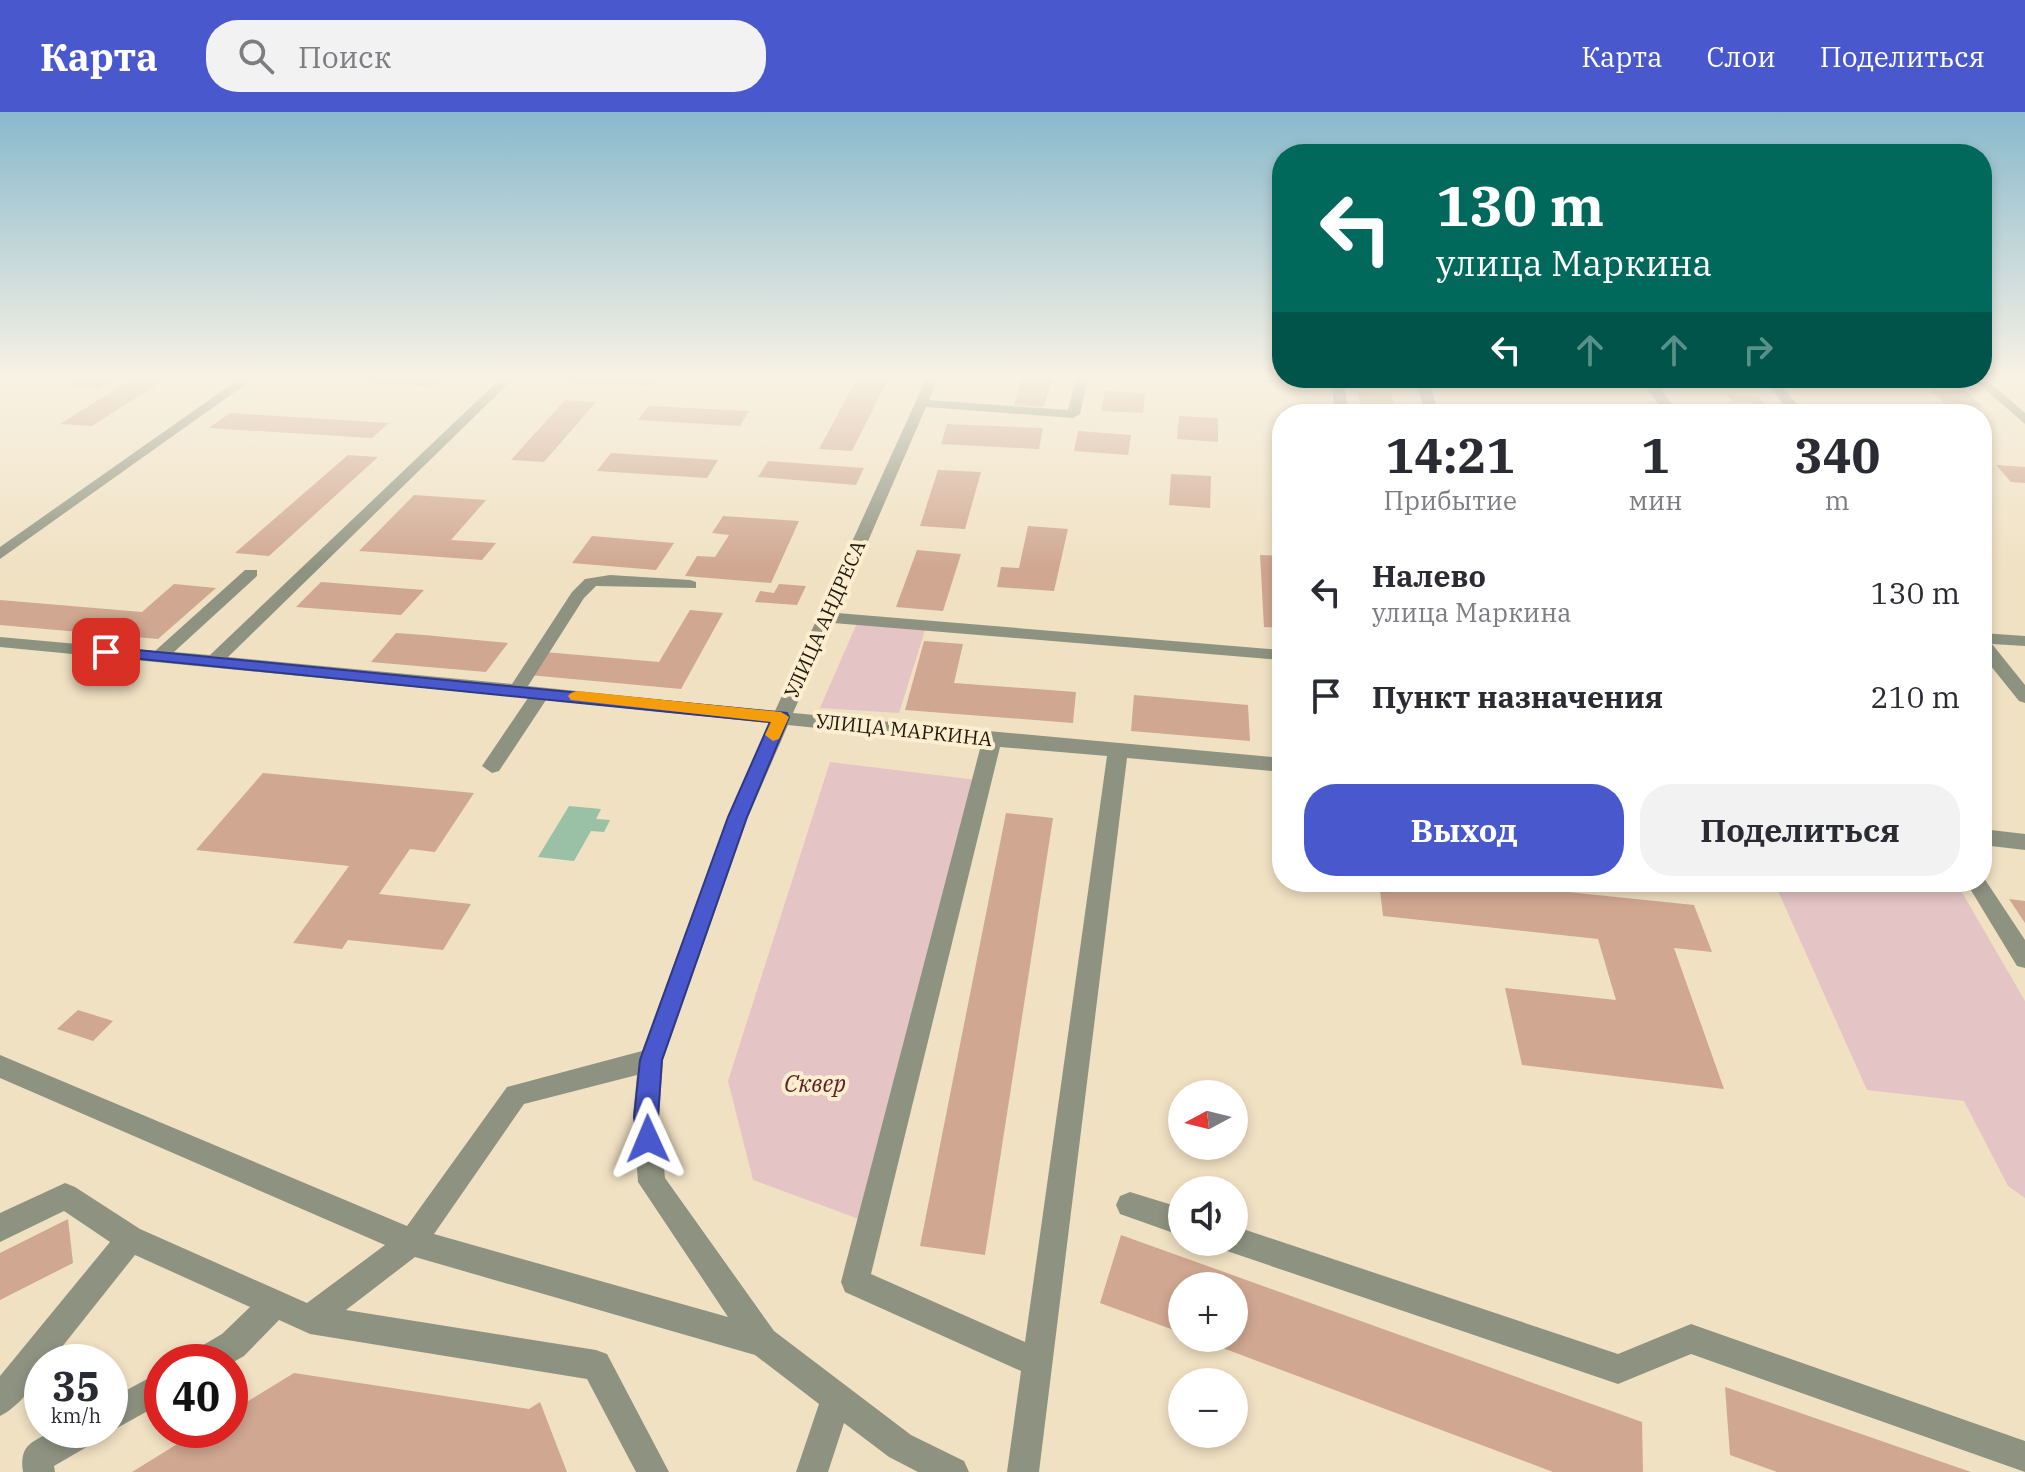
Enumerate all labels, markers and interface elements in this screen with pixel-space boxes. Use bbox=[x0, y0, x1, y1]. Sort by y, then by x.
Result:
search box bbox=[206, 20, 766, 92]
text: Карта bbox=[40, 32, 158, 81]
icon: search bbox=[234, 34, 278, 78]
text: Поиск bbox=[298, 37, 391, 76]
text: Карта bbox=[1581, 38, 1662, 75]
text: Слои bbox=[1706, 38, 1776, 75]
text: Поделиться bbox=[1820, 38, 1985, 75]
text: 130 m bbox=[1436, 169, 1604, 241]
icon: left bbox=[1304, 176, 1408, 280]
text: улица Маркина bbox=[1436, 239, 1712, 286]
icon: left bbox=[1484, 328, 1528, 372]
icon: ahead bbox=[1568, 328, 1612, 372]
icon: ahead bbox=[1652, 328, 1696, 372]
icon: right bbox=[1736, 328, 1780, 372]
text: 14:21 bbox=[1385, 424, 1515, 486]
text: 1 bbox=[1641, 424, 1670, 486]
text: 340 bbox=[1794, 424, 1880, 486]
text: Прибытие bbox=[1384, 483, 1517, 517]
text: мин bbox=[1629, 483, 1682, 517]
text: m bbox=[1825, 483, 1850, 517]
street label: УЛИЦА АНДРЕСА bbox=[778, 535, 872, 702]
text: Налево bbox=[1372, 556, 1486, 595]
icon: left bbox=[1304, 570, 1348, 614]
text: 130 m bbox=[1870, 573, 1960, 612]
text: улица Маркина bbox=[1372, 595, 1572, 629]
pin bbox=[72, 618, 140, 686]
icon: arrive bbox=[84, 630, 128, 674]
icon: arrive bbox=[1304, 674, 1348, 718]
text: Пункт назначения bbox=[1372, 677, 1663, 716]
text: 210 m bbox=[1870, 677, 1960, 716]
street label: УЛИЦА МАРКИНА bbox=[814, 707, 994, 752]
button: Выход bbox=[1304, 784, 1624, 876]
button: Поделиться bbox=[1640, 784, 1960, 876]
park label: Сквер bbox=[784, 1067, 846, 1099]
north arrow bbox=[1168, 1080, 1248, 1160]
map controls bbox=[1168, 1080, 1248, 1448]
position arrow bbox=[606, 1097, 690, 1181]
button: sound bbox=[1168, 1176, 1248, 1256]
button: + bbox=[1168, 1272, 1248, 1352]
speed limit sign: 40 bbox=[144, 1344, 248, 1448]
text: 35 bbox=[52, 1360, 100, 1412]
button: − bbox=[1168, 1368, 1248, 1448]
text: km/h bbox=[51, 1402, 101, 1429]

